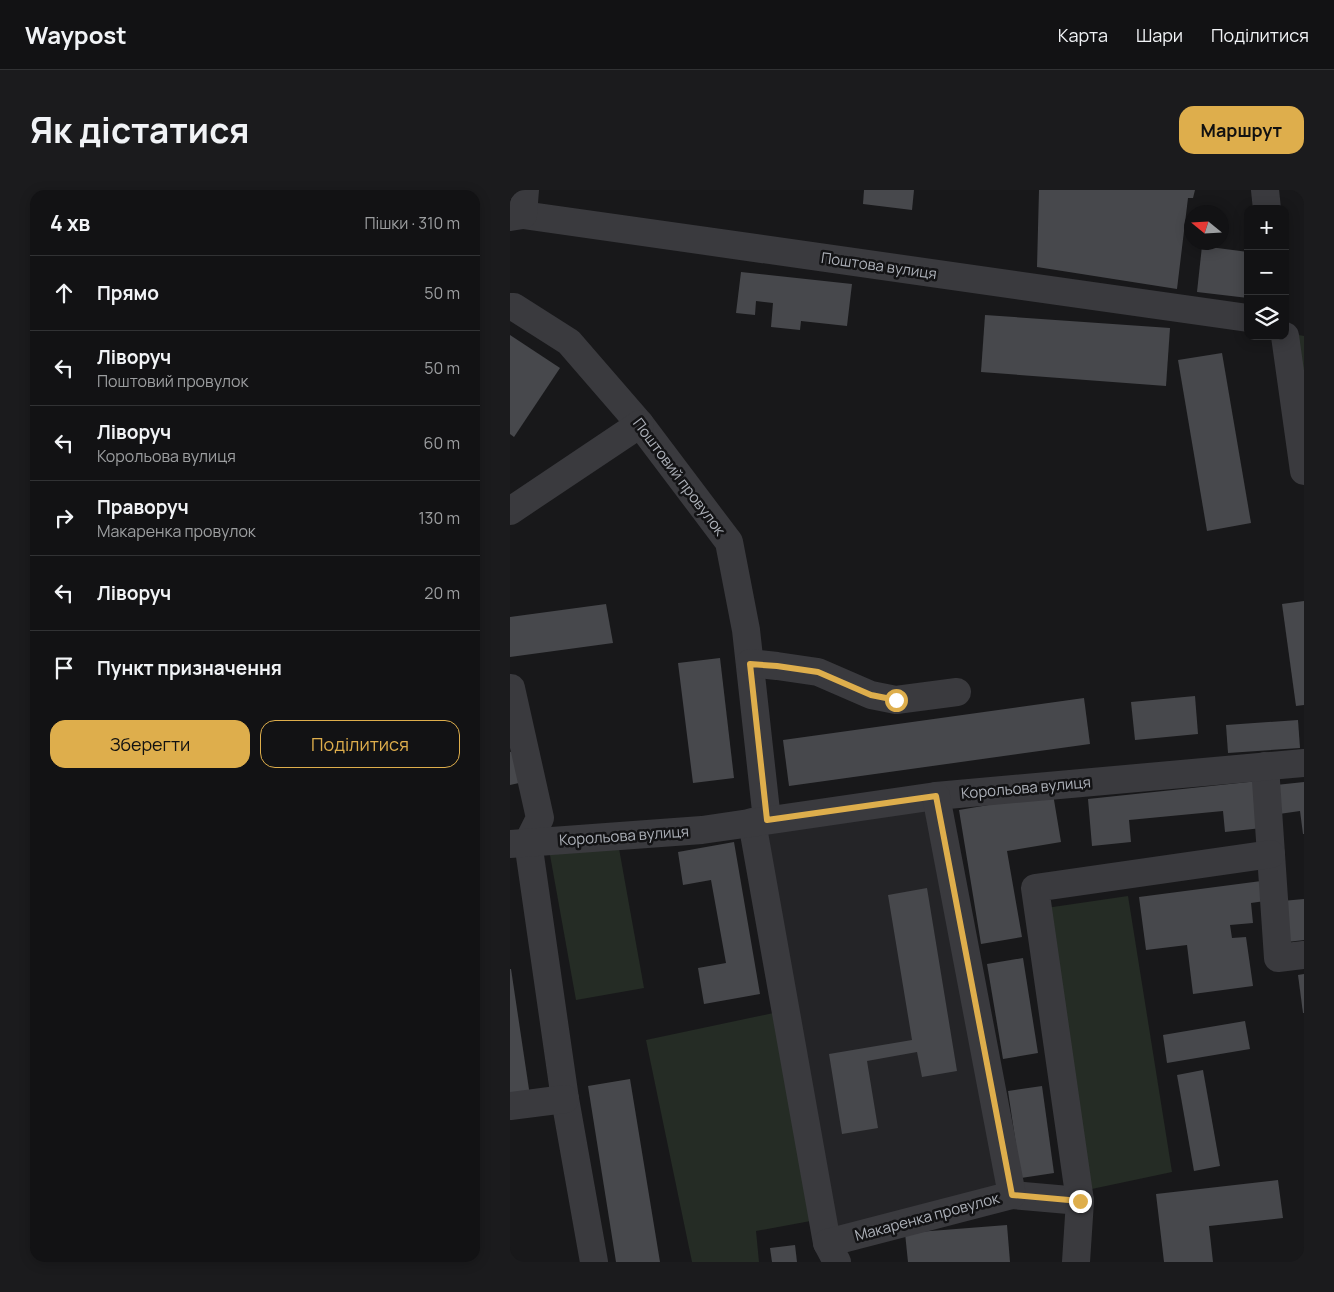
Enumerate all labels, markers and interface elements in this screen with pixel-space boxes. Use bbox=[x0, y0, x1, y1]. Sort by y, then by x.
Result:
text: Waypost bbox=[25, 18, 127, 51]
text: Карта bbox=[1058, 23, 1108, 47]
text: Шари bbox=[1136, 23, 1183, 47]
text: Поділитися bbox=[1211, 23, 1309, 47]
text: Як дістатися bbox=[30, 106, 249, 154]
button: Маршрут bbox=[1179, 106, 1304, 154]
north arrow bbox=[1184, 205, 1229, 250]
map controls bbox=[1244, 205, 1289, 340]
button: + bbox=[1244, 205, 1289, 250]
text: 4 хв bbox=[50, 209, 90, 237]
text: Пішки · 310 m bbox=[364, 212, 460, 234]
street label: Поштова вулиця bbox=[820, 247, 938, 284]
button: − bbox=[1244, 250, 1289, 295]
icon: ahead bbox=[50, 279, 78, 307]
text: Прямо bbox=[97, 280, 159, 306]
text: 50 m bbox=[424, 282, 460, 304]
button: layers bbox=[1244, 295, 1289, 340]
text: Ліворуч bbox=[97, 344, 171, 370]
icon: left bbox=[50, 354, 78, 382]
text: 50 m bbox=[424, 357, 460, 379]
text: Поштовий провулок bbox=[97, 370, 248, 392]
street label: Поштовий провулок bbox=[628, 414, 731, 540]
text: Ліворуч bbox=[97, 419, 171, 445]
icon: left bbox=[50, 429, 78, 457]
text: 60 m bbox=[424, 432, 460, 454]
text: Корольова вулиця bbox=[97, 445, 236, 467]
text: Праворуч bbox=[97, 494, 189, 520]
icon: right bbox=[50, 504, 78, 532]
text: 130 m bbox=[418, 507, 460, 529]
text: Макаренка провулок bbox=[97, 520, 256, 542]
icon: left bbox=[50, 579, 78, 607]
text: Ліворуч bbox=[97, 580, 171, 606]
text: 20 m bbox=[424, 582, 460, 604]
icon: arrive bbox=[50, 654, 78, 682]
text: Пункт призначення bbox=[97, 655, 282, 681]
route start bbox=[885, 689, 908, 712]
button: Зберегти bbox=[50, 720, 250, 768]
button: Поділитися bbox=[260, 720, 460, 768]
street label: Корольова вулиця bbox=[960, 771, 1092, 804]
street label: Корольова вулиця bbox=[558, 820, 690, 851]
street label: Макаренка провулок bbox=[852, 1187, 1002, 1246]
route end bbox=[1069, 1190, 1092, 1213]

